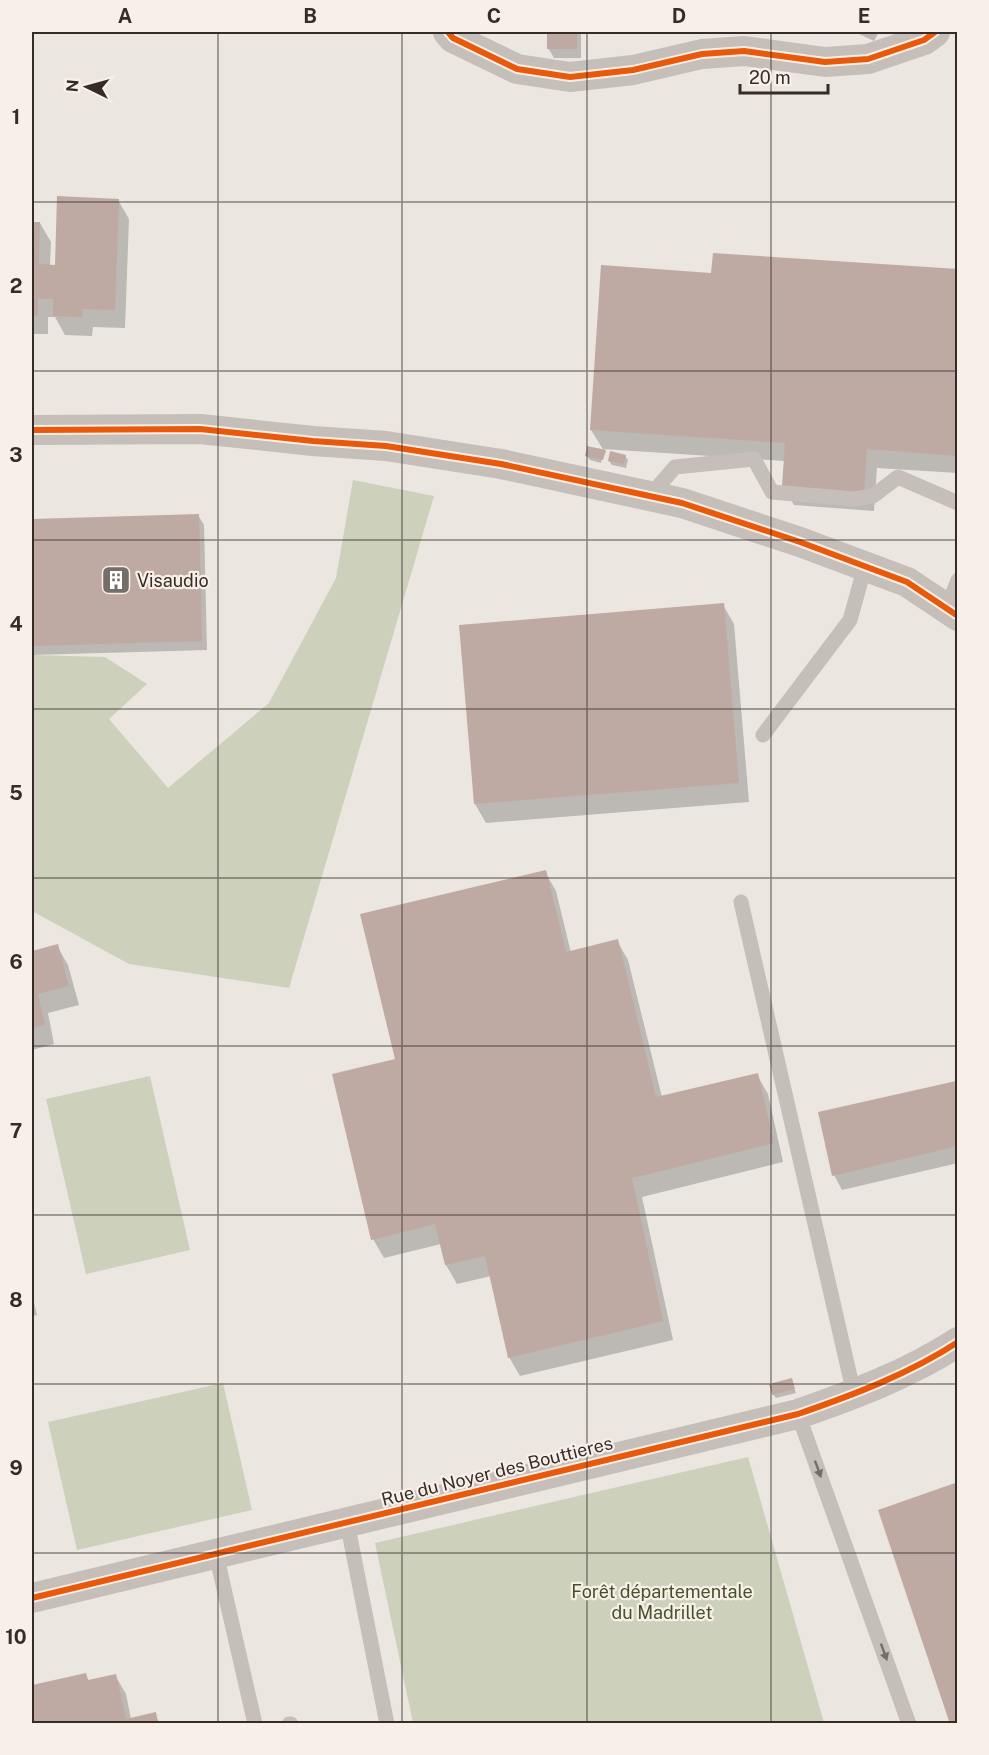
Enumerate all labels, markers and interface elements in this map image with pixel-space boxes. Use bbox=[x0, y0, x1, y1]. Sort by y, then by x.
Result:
text: A bbox=[118, 4, 132, 28]
text: B bbox=[303, 4, 317, 28]
text: C bbox=[487, 4, 501, 28]
text: D bbox=[672, 4, 686, 28]
text: E bbox=[858, 4, 870, 28]
north arrow bbox=[57, 57, 117, 117]
scale bar bbox=[740, 57, 828, 95]
text: 20 m bbox=[749, 67, 791, 88]
text: N bbox=[63, 79, 83, 93]
text: 1 bbox=[12, 105, 20, 129]
text: 2 bbox=[10, 274, 22, 298]
text: 3 bbox=[9, 443, 23, 467]
building icon: Visaudio bbox=[100, 564, 132, 596]
place label: Visaudio bbox=[137, 570, 209, 591]
text: 4 bbox=[9, 612, 23, 636]
text: 5 bbox=[9, 781, 23, 805]
text: 6 bbox=[9, 950, 23, 974]
text: 7 bbox=[10, 1119, 22, 1143]
text: 8 bbox=[9, 1288, 23, 1312]
street label: Rue du Noyer des Bouttieres bbox=[379, 1432, 615, 1510]
text: 9 bbox=[9, 1456, 23, 1480]
one-way arrow bbox=[813, 1460, 823, 1478]
park label: Forêt départementale du Madrillet bbox=[571, 1581, 753, 1623]
text: 10 bbox=[5, 1625, 27, 1649]
one-way arrow bbox=[879, 1644, 889, 1662]

